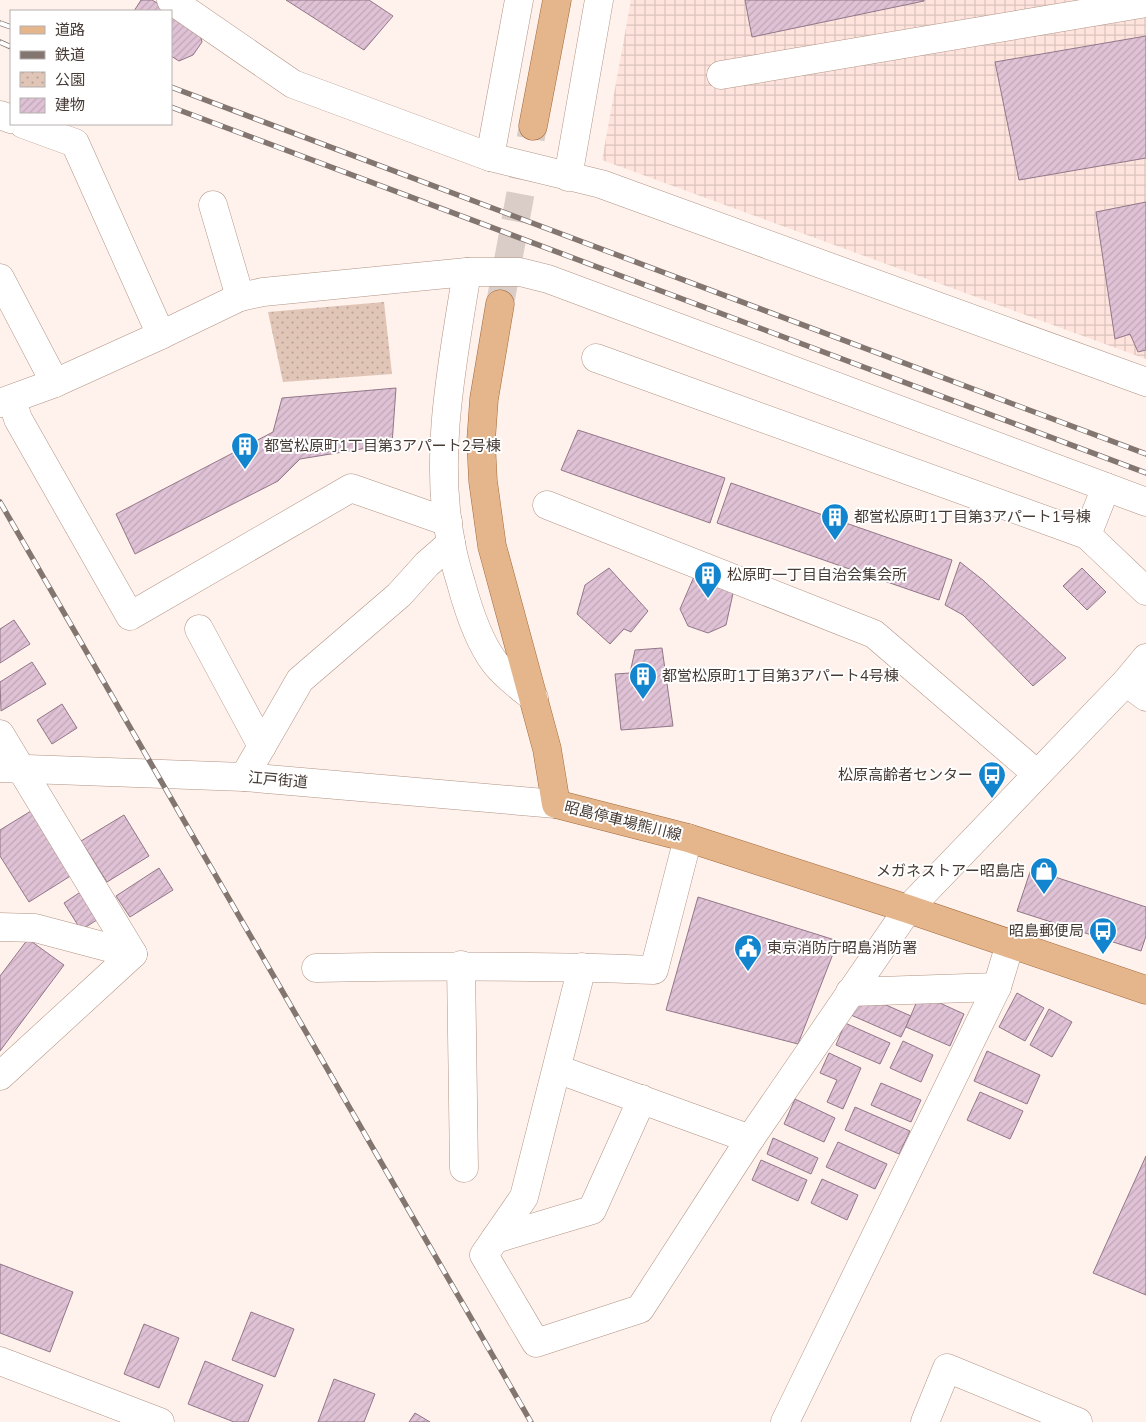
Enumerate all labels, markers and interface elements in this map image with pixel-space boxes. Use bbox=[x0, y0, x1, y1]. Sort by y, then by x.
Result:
legend bbox=[10, 10, 172, 125]
text: 道路 bbox=[55, 20, 85, 40]
text: 鉄道 bbox=[55, 45, 85, 65]
text: 公園 bbox=[55, 70, 85, 90]
text: 建物 bbox=[55, 95, 85, 115]
building icon: 都営松原町1丁目第3アパート2号棟 bbox=[230, 431, 260, 470]
place label: 都営松原町1丁目第3アパート2号棟 bbox=[264, 436, 501, 456]
building icon: 都営松原町1丁目第3アパート1号棟 bbox=[820, 502, 850, 541]
place label: 都営松原町1丁目第3アパート1号棟 bbox=[854, 507, 1091, 527]
building icon: 松原町一丁目自治会集会所 bbox=[693, 560, 723, 599]
place label: 松原町一丁目自治会集会所 bbox=[727, 565, 907, 585]
building icon: 都営松原町1丁目第3アパート4号棟 bbox=[628, 661, 658, 700]
place label: 都営松原町1丁目第3アパート4号棟 bbox=[662, 666, 899, 686]
bus stop icon: 松原高齢者センター bbox=[977, 760, 1007, 799]
place label: 松原高齢者センター bbox=[838, 765, 973, 785]
street label: 江戸街道 bbox=[247, 767, 309, 793]
street label: 昭島停車場熊川線 bbox=[562, 797, 684, 845]
shop icon: メガネストアー昭島店 bbox=[1029, 856, 1059, 895]
place label: メガネストアー昭島店 bbox=[876, 861, 1025, 881]
bus stop icon: 昭島郵便局 bbox=[1088, 916, 1118, 955]
place label: 昭島郵便局 bbox=[1009, 921, 1084, 941]
public building icon: 東京消防庁昭島消防署 bbox=[733, 933, 763, 972]
place label: 東京消防庁昭島消防署 bbox=[767, 938, 917, 958]

